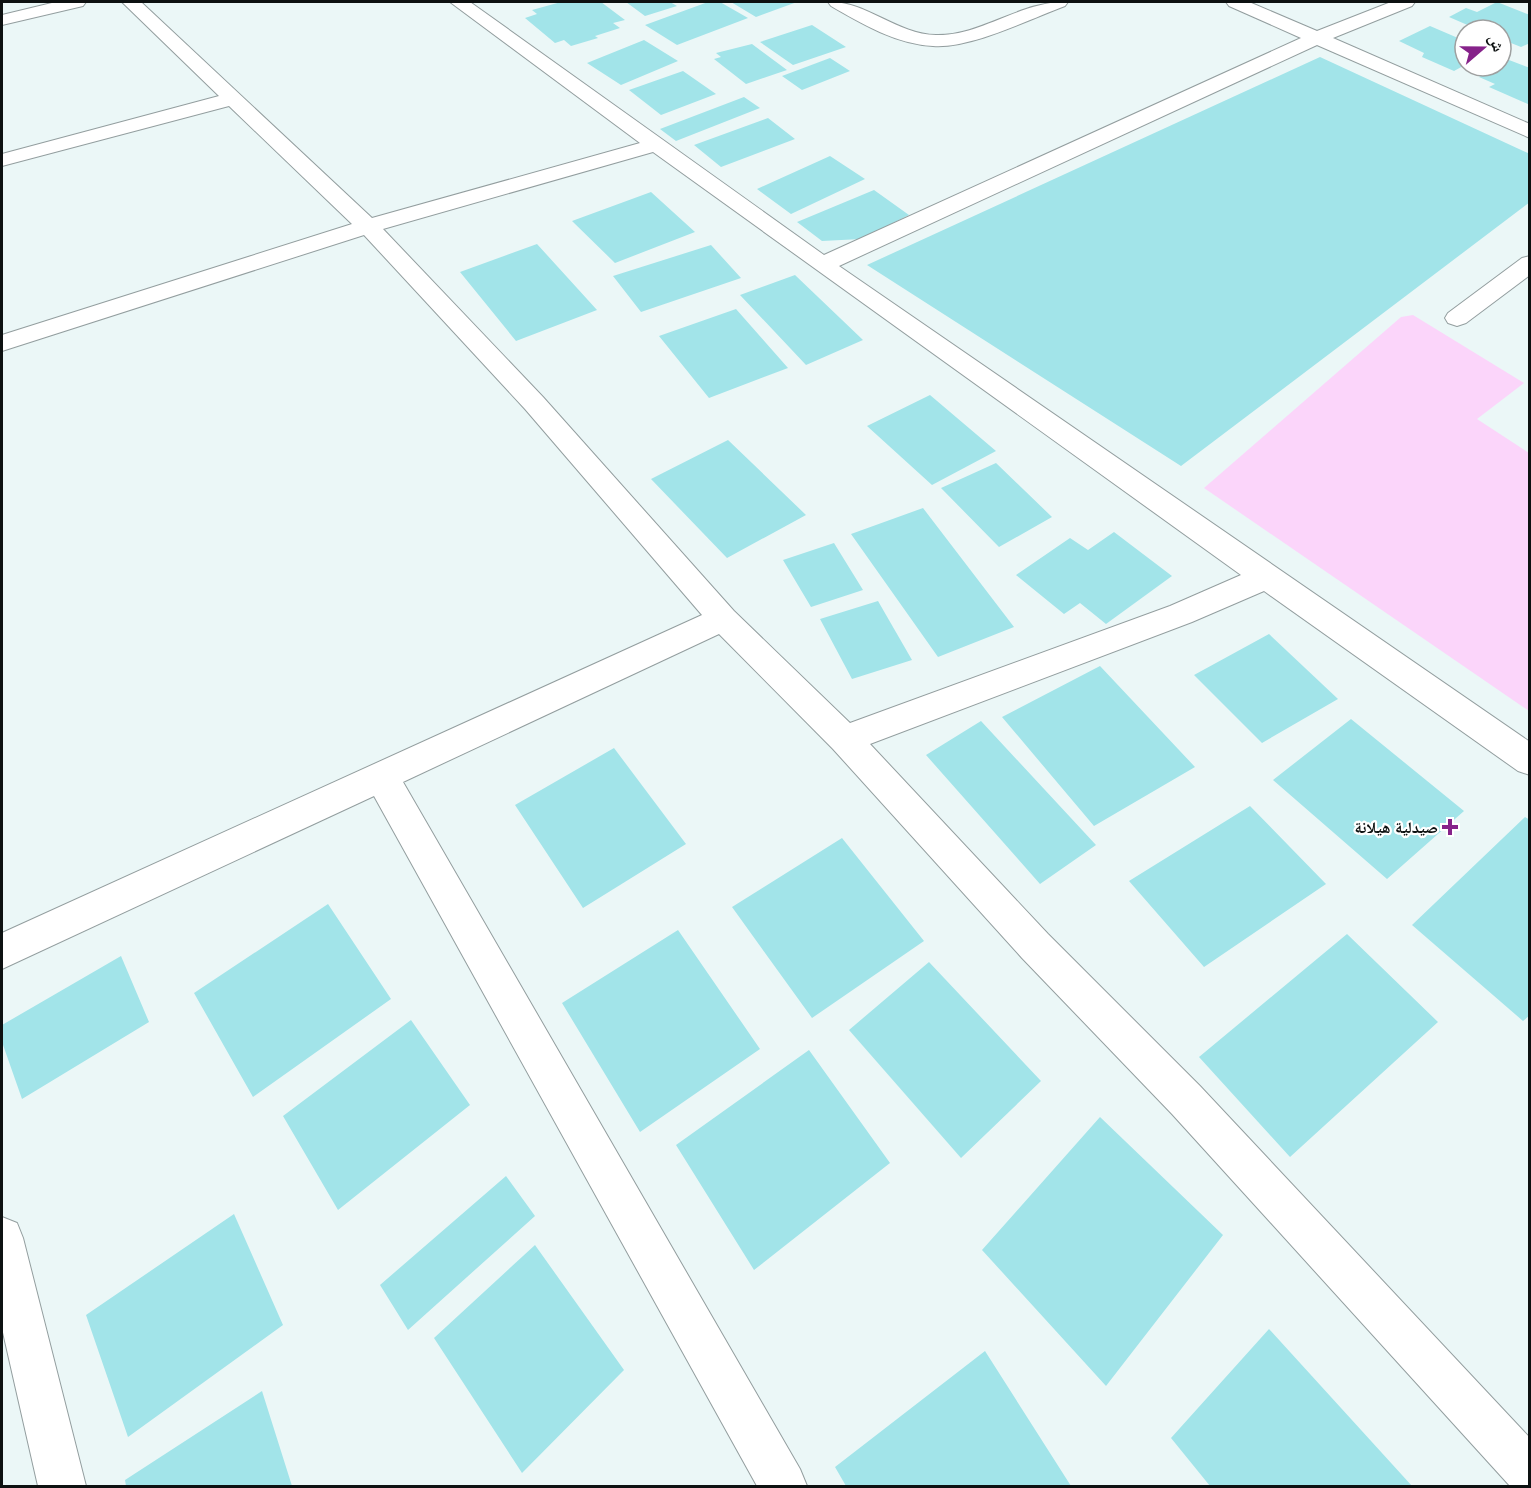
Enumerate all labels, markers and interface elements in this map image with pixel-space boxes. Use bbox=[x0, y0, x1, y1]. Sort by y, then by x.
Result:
north arrow bbox=[1453, 18, 1513, 78]
text: ش bbox=[1485, 32, 1508, 54]
place label: صيدلية هيلانة bbox=[1355, 818, 1438, 837]
marker: صيدلية هيلانة bbox=[1443, 820, 1457, 834]

